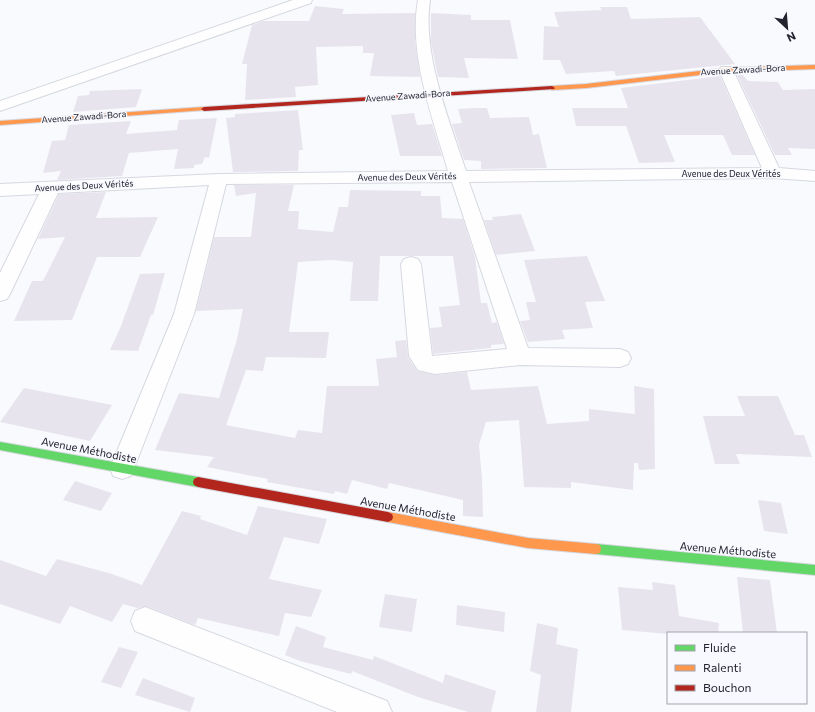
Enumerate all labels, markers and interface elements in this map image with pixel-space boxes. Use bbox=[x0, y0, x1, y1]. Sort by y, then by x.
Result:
north arrow bbox=[767, 8, 807, 48]
text: N bbox=[785, 30, 798, 45]
street label: Avenue Zawadi-Bora bbox=[700, 62, 786, 77]
street label: Avenue Zawadi-Bora bbox=[365, 87, 451, 104]
street label: Avenue Zawadi-Bora bbox=[41, 108, 127, 125]
street label: Avenue des Deux Vérités bbox=[681, 168, 781, 179]
street label: Avenue des Deux Vérités bbox=[357, 170, 457, 183]
street label: Avenue des Deux Vérités bbox=[34, 177, 134, 194]
street label: Avenue Méthodiste bbox=[40, 434, 138, 465]
street label: Avenue Méthodiste bbox=[359, 494, 457, 523]
street label: Avenue Méthodiste bbox=[679, 539, 777, 560]
legend bbox=[667, 632, 807, 704]
text: Fluide bbox=[703, 640, 736, 654]
text: Ralenti bbox=[703, 660, 742, 674]
text: Bouchon bbox=[703, 680, 751, 694]

